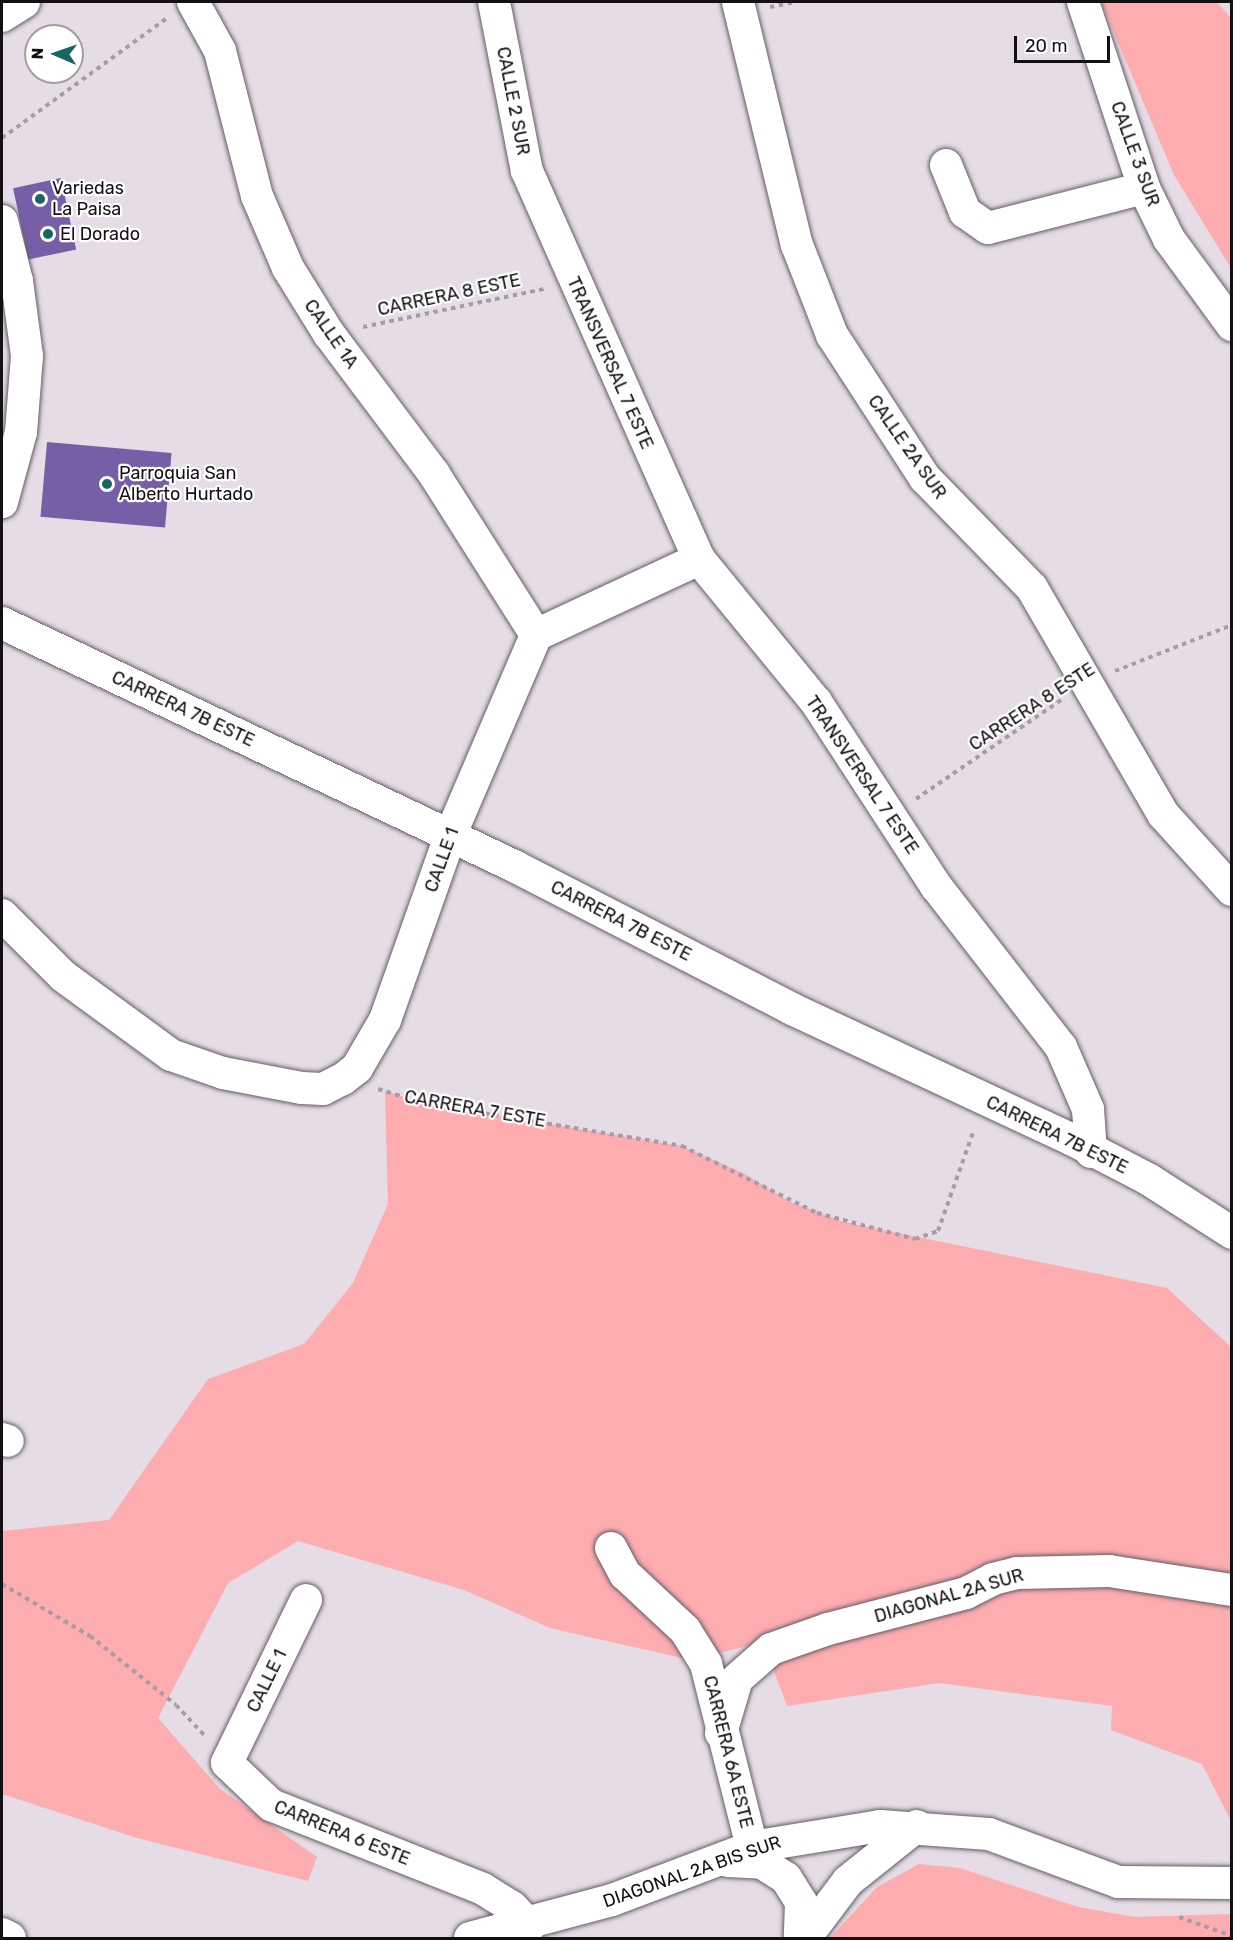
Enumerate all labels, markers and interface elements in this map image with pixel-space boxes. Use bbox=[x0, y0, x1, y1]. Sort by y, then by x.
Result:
north arrow bbox=[24, 24, 84, 84]
scale bar bbox=[1017, 24, 1113, 62]
text: 20 m bbox=[1025, 35, 1067, 57]
street label: CALLE 2 SUR bbox=[492, 45, 534, 157]
text: N bbox=[28, 47, 47, 60]
street label: CALLE 3 SUR bbox=[1106, 98, 1164, 210]
place label: Variedas La Paisa bbox=[52, 178, 124, 220]
marker: Variedas La Paisa bbox=[33, 192, 47, 206]
place label: El Dorado bbox=[60, 223, 140, 245]
marker: El Dorado bbox=[41, 227, 55, 241]
street label: CARRERA 8 ESTE bbox=[375, 269, 523, 321]
street label: TRANSVERSAL 7 ESTE bbox=[562, 273, 658, 453]
street label: CALLE 1A bbox=[299, 295, 363, 373]
street label: CALLE 2A SUR bbox=[863, 391, 951, 503]
place label: Parroquia San Alberto Hurtado bbox=[119, 463, 253, 506]
marker: Parroquia San Alberto Hurtado bbox=[100, 477, 114, 491]
street label: CARRERA 8 ESTE bbox=[965, 658, 1099, 756]
street label: CARRERA 7B ESTE bbox=[108, 666, 258, 752]
street label: TRANSVERSAL 7 ESTE bbox=[801, 692, 923, 858]
street label: CALLE 1 bbox=[420, 825, 464, 895]
street label: CARRERA 7B ESTE bbox=[547, 876, 695, 966]
street label: CARRERA 7 ESTE bbox=[402, 1086, 548, 1132]
street label: CARRERA 7B ESTE bbox=[982, 1091, 1132, 1179]
street label: DIAGONAL 2A SUR bbox=[871, 1564, 1027, 1628]
street label: CALLE 1 bbox=[243, 1646, 291, 1716]
street label: CARRERA 6A ESTE bbox=[698, 1673, 758, 1831]
street label: CARRERA 6 ESTE bbox=[271, 1796, 413, 1870]
street label: DIAGONAL 2A BIS SUR bbox=[600, 1831, 784, 1913]

